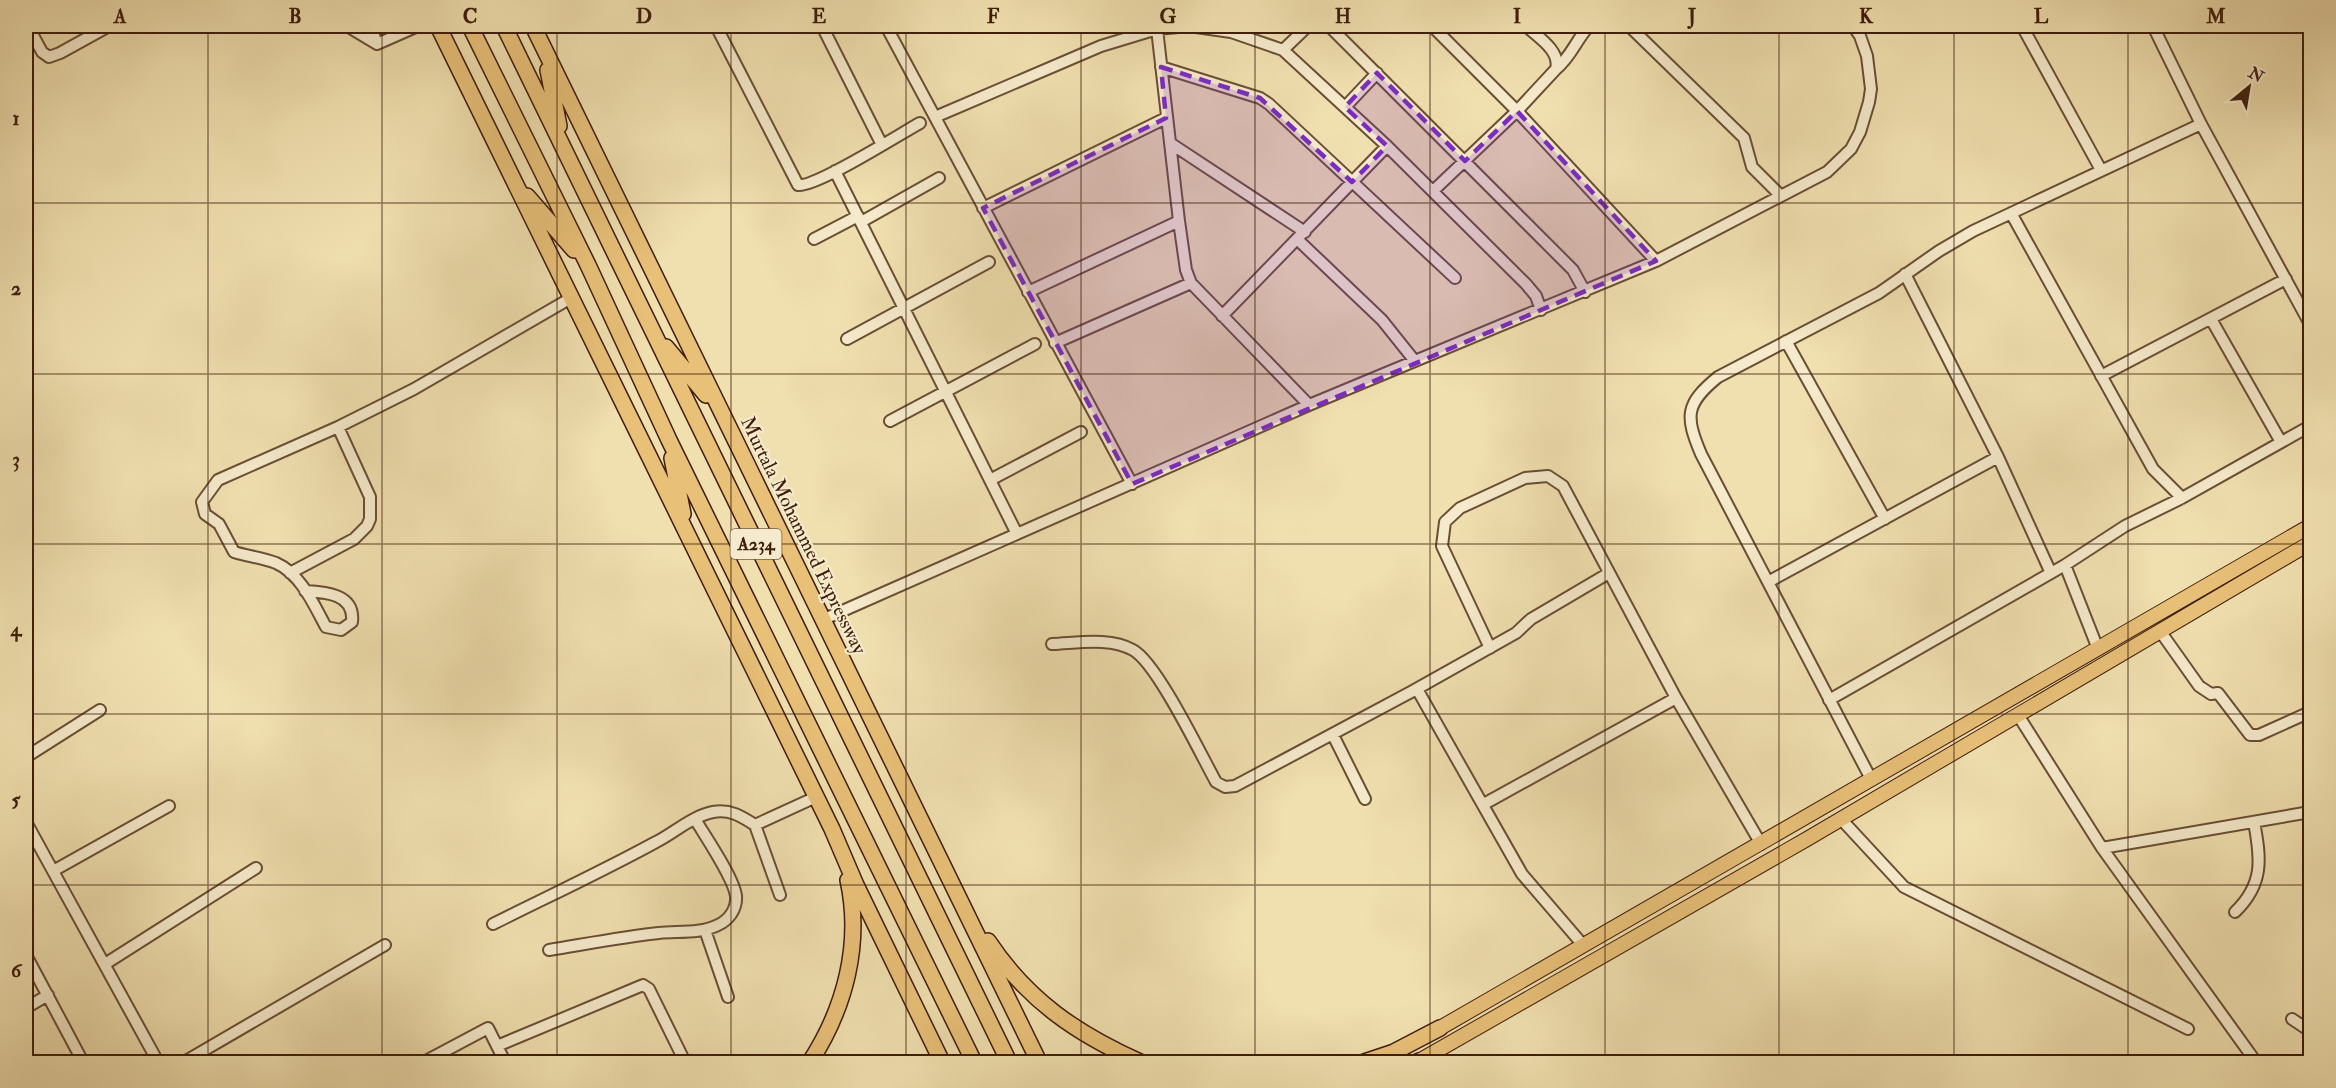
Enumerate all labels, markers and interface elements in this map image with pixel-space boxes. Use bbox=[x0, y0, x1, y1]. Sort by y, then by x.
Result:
text: A bbox=[113, 4, 127, 29]
text: B bbox=[288, 4, 302, 29]
text: C bbox=[463, 4, 477, 29]
text: D bbox=[636, 4, 652, 29]
text: E bbox=[812, 4, 827, 29]
text: F bbox=[987, 4, 1000, 29]
text: G bbox=[1160, 4, 1177, 29]
text: H bbox=[1335, 4, 1351, 29]
text: I bbox=[1513, 4, 1521, 29]
text: J bbox=[1687, 4, 1696, 29]
text: K bbox=[1859, 4, 1874, 29]
text: L bbox=[2034, 4, 2049, 29]
text: M bbox=[2205, 4, 2226, 29]
north arrow bbox=[2219, 57, 2279, 117]
text: N bbox=[2244, 62, 2268, 87]
text: 1 bbox=[12, 106, 20, 131]
text: 2 bbox=[11, 276, 21, 301]
street label: Murtala Mohammed Expressway bbox=[734, 412, 873, 660]
text: 3 bbox=[12, 447, 20, 472]
road number: A234 bbox=[730, 529, 782, 559]
text: 4 bbox=[10, 617, 23, 642]
text: 5 bbox=[12, 787, 22, 812]
text: 6 bbox=[11, 958, 23, 983]

